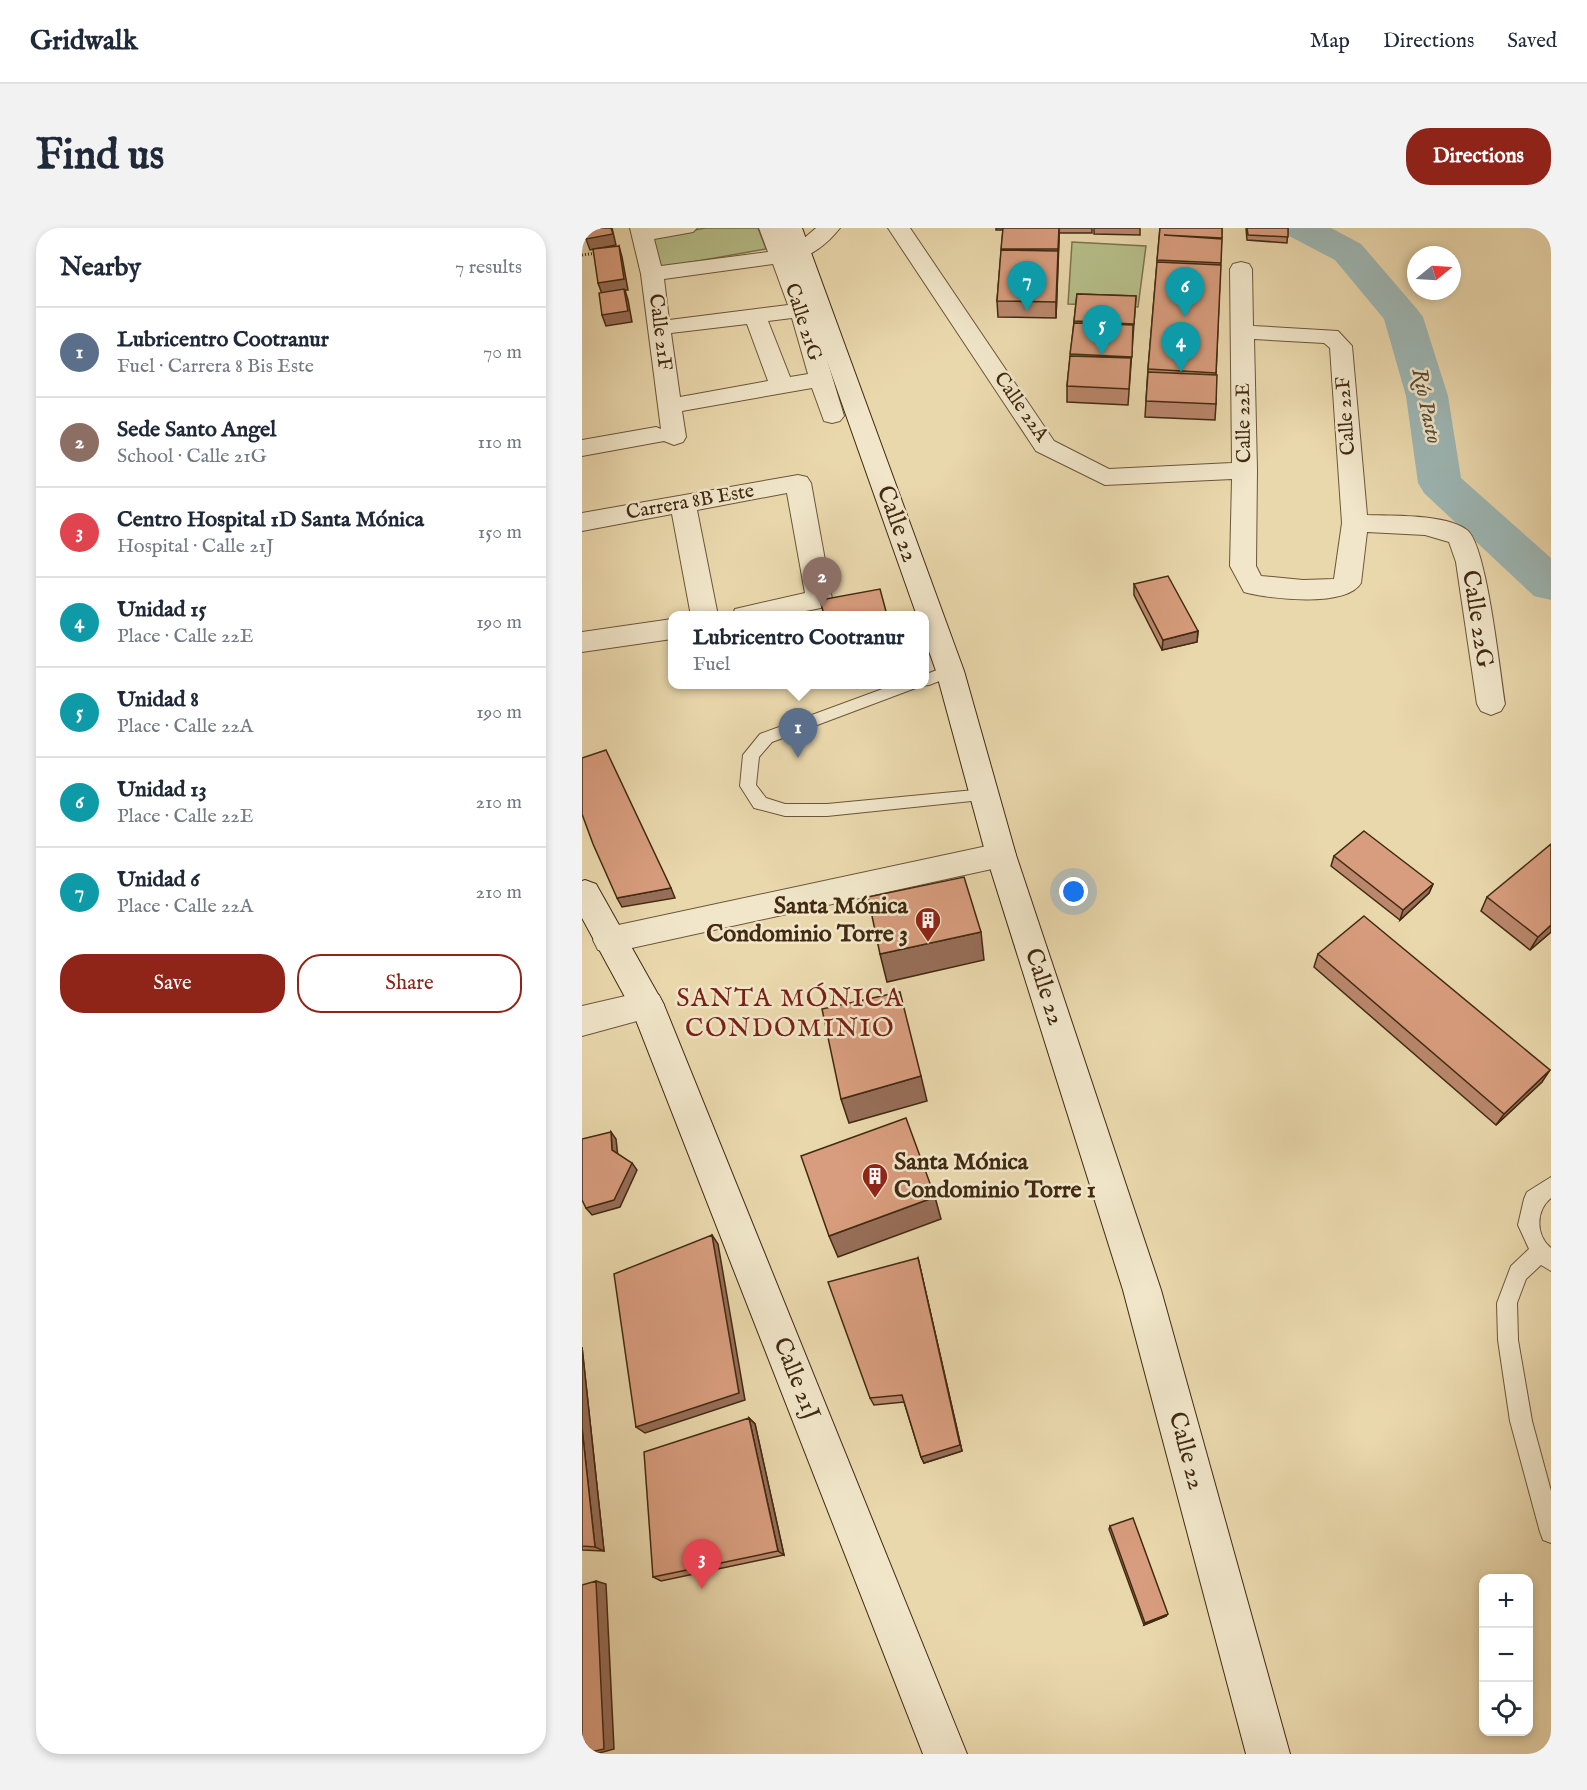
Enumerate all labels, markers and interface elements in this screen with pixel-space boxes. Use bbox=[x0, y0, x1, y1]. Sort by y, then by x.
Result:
text: Gridwalk bbox=[30, 24, 138, 59]
text: Map bbox=[1310, 28, 1350, 55]
text: Directions bbox=[1383, 28, 1474, 55]
text: Saved bbox=[1507, 28, 1557, 55]
button: Directions bbox=[1406, 128, 1551, 185]
text: Find us bbox=[36, 130, 164, 183]
north arrow bbox=[1407, 246, 1461, 300]
text: Nearby bbox=[60, 251, 141, 284]
text: 7 results bbox=[455, 255, 522, 280]
pin: 7 bbox=[1008, 262, 1046, 311]
pin: 6 bbox=[1166, 268, 1204, 317]
street label: Calle 21G bbox=[779, 280, 827, 364]
street label: Calle 21F bbox=[643, 292, 677, 372]
pin: 5 bbox=[1082, 306, 1122, 355]
pin: 4 bbox=[1162, 322, 1200, 372]
text: Lubricentro Cootranur bbox=[117, 326, 329, 354]
text: 1 bbox=[76, 340, 83, 365]
text: 70 m bbox=[483, 340, 522, 365]
text: Fuel · Carrera 8 Bis Este bbox=[117, 354, 314, 379]
water label: Río Pasto bbox=[1404, 366, 1448, 446]
street label: Calle 22A bbox=[988, 367, 1054, 447]
street label: Calle 22F bbox=[1331, 376, 1361, 456]
street label: Calle 22E bbox=[1231, 383, 1257, 463]
text: Sede Santo Angel bbox=[117, 416, 276, 444]
text: 2 bbox=[75, 430, 84, 455]
text: 110 m bbox=[478, 430, 522, 455]
text: School · Calle 21G bbox=[117, 444, 267, 469]
street label: Carrera 8B Este bbox=[624, 478, 756, 526]
street label: Calle 22 bbox=[869, 481, 925, 567]
text: Centro Hospital 1D Santa Mónica bbox=[117, 506, 424, 534]
text: 3 bbox=[76, 520, 83, 545]
text: 150 m bbox=[478, 520, 522, 545]
text: Hospital · Calle 21J bbox=[117, 534, 274, 559]
pin: 2 bbox=[802, 558, 842, 607]
street label: Calle 22G bbox=[1454, 568, 1500, 670]
text: Unidad 15 bbox=[117, 596, 207, 624]
text: 4 bbox=[75, 610, 84, 635]
text: 190 m bbox=[476, 610, 522, 635]
popup bbox=[668, 611, 929, 689]
text: Place · Calle 22E bbox=[117, 624, 254, 649]
text: Lubricentro Cootranur bbox=[693, 624, 904, 652]
text: Fuel bbox=[693, 652, 730, 677]
text: Unidad 8 bbox=[117, 686, 199, 714]
text: 5 bbox=[76, 700, 83, 725]
text: 190 m bbox=[476, 700, 522, 725]
pin: 1 bbox=[778, 708, 818, 758]
text: Place · Calle 22A bbox=[117, 714, 253, 739]
text: Unidad 13 bbox=[117, 776, 207, 804]
text: 6 bbox=[75, 790, 84, 815]
text: 210 m bbox=[476, 790, 522, 815]
text: Place · Calle 22E bbox=[117, 804, 254, 829]
text: Unidad 6 bbox=[117, 866, 200, 894]
your location bbox=[1059, 877, 1088, 906]
text: 7 bbox=[75, 880, 84, 905]
text: 210 m bbox=[476, 880, 522, 905]
place label: Santa Mónica Condominio Torre 3 bbox=[706, 891, 909, 950]
text: Place · Calle 22A bbox=[117, 894, 253, 919]
building icon: Santa Mónica Condominio Torre 3 bbox=[913, 905, 943, 943]
street label: Calle 22 bbox=[1017, 944, 1071, 1030]
button: Save bbox=[60, 954, 285, 1013]
button: Share bbox=[297, 954, 522, 1013]
district label: SANTA MÓNICA CONDOMINIO bbox=[676, 982, 904, 1045]
place label: Santa Mónica Condominio Torre 1 bbox=[894, 1147, 1096, 1206]
building icon: Santa Mónica Condominio Torre 1 bbox=[860, 1161, 890, 1199]
street label: Calle 21J bbox=[765, 1333, 827, 1425]
street label: Calle 22 bbox=[1161, 1409, 1211, 1493]
pin: 3 bbox=[682, 1540, 722, 1589]
map controls bbox=[1479, 1574, 1533, 1736]
button: + bbox=[1479, 1574, 1533, 1628]
button: − bbox=[1479, 1628, 1533, 1682]
button: locate bbox=[1479, 1682, 1533, 1736]

